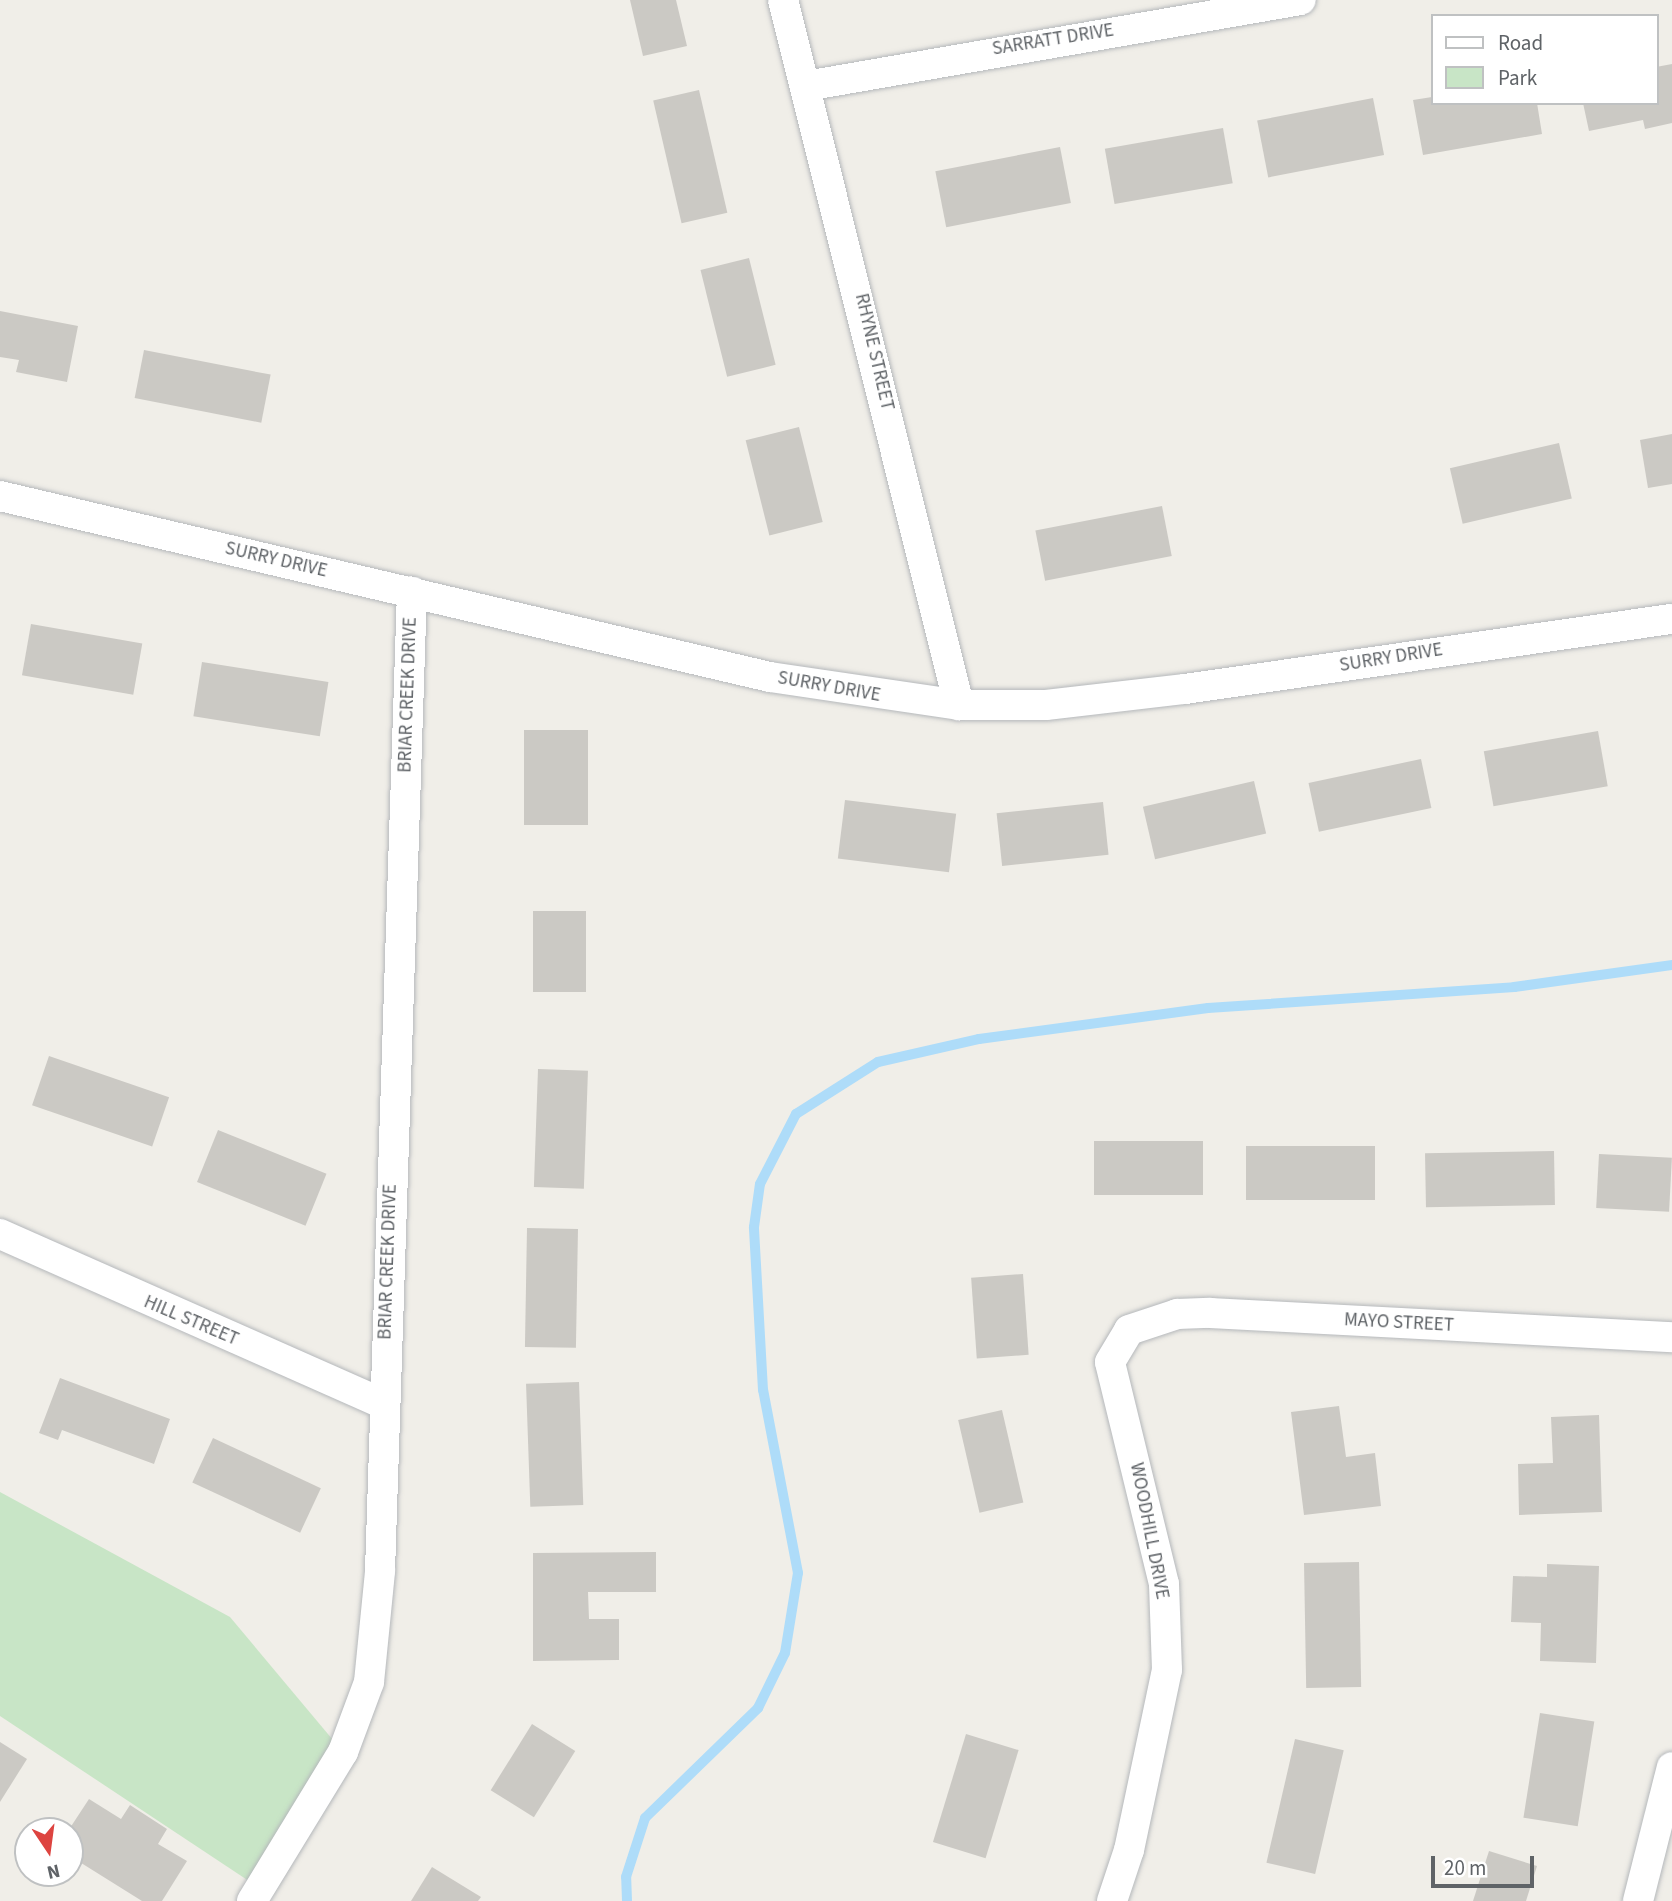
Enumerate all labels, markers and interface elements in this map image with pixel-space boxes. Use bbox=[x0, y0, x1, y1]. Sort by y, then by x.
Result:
legend bbox=[1430, 14, 1658, 105]
street label: SARRATT DRIVE bbox=[991, 19, 1115, 61]
text: Road bbox=[1498, 28, 1543, 58]
text: Park bbox=[1498, 63, 1537, 93]
street label: RHYNE STREET bbox=[849, 291, 899, 413]
street label: SURRY DRIVE bbox=[223, 537, 329, 583]
street label: BRIAR CREEK DRIVE bbox=[394, 617, 422, 773]
street label: SURRY DRIVE bbox=[1338, 639, 1444, 677]
street label: SURRY DRIVE bbox=[776, 667, 882, 707]
street label: BRIAR CREEK DRIVE bbox=[374, 1184, 402, 1340]
street label: HILL STREET bbox=[140, 1291, 242, 1351]
street label: MAYO STREET bbox=[1343, 1309, 1455, 1337]
street label: WOODHILL DRIVE bbox=[1125, 1461, 1173, 1601]
north arrow bbox=[14, 1817, 84, 1887]
scale bar bbox=[1434, 1842, 1537, 1886]
text: 20 m bbox=[1444, 1853, 1486, 1883]
text: N bbox=[44, 1856, 63, 1886]

